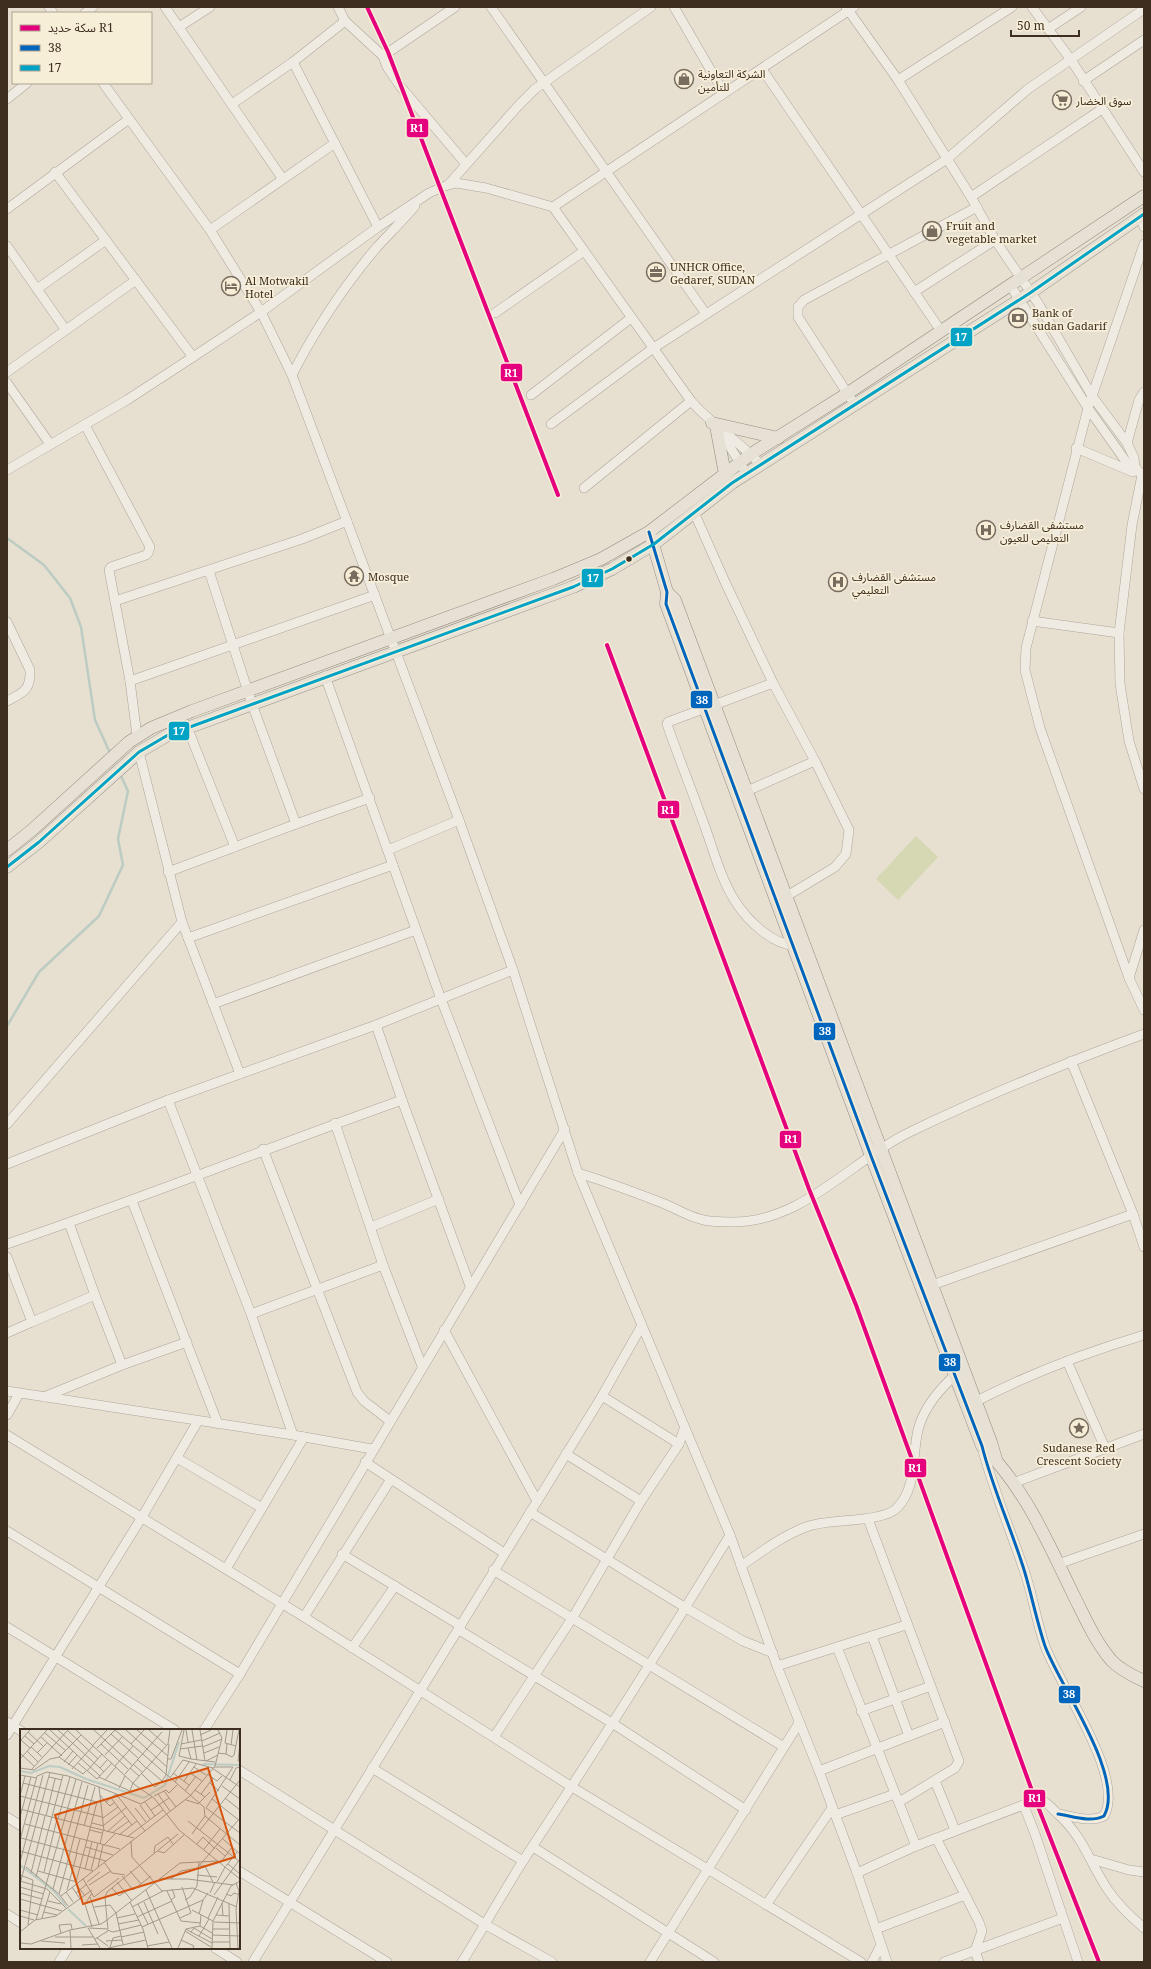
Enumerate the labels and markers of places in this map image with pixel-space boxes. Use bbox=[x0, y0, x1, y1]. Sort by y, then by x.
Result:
place label: الشركة التعاونية للتأمين bbox=[698, 66, 765, 94]
shop icon: الشركة التعاونية للتأمين bbox=[673, 68, 695, 90]
supermarket icon: سوق الخضار bbox=[1051, 89, 1073, 111]
place label: سوق الخضار bbox=[1075, 93, 1132, 108]
place label: Fruit and vegetable market bbox=[946, 218, 1037, 246]
shop icon: Fruit and vegetable market bbox=[921, 220, 943, 242]
place label: UNHCR Office, Gedaref, SUDAN bbox=[670, 259, 756, 287]
office icon: UNHCR Office, Gedaref, SUDAN bbox=[645, 261, 667, 283]
place label: Al Motwakil Hotel bbox=[245, 273, 309, 301]
hotel icon: Al Motwakil Hotel bbox=[220, 275, 242, 297]
place label: Bank of sudan Gadarif bbox=[1032, 305, 1108, 333]
bank icon: Bank of sudan Gadarif bbox=[1007, 307, 1029, 329]
place label: مستشفى القضارف التعليمى للعيون bbox=[1000, 517, 1084, 545]
hospital icon: مستشفى القضارف التعليمى للعيون bbox=[975, 519, 997, 541]
unlabelled marker bbox=[624, 554, 634, 564]
temple icon: Mosque bbox=[343, 565, 365, 587]
place label: Mosque bbox=[368, 569, 409, 584]
place label: مستشفى القضارف التعليمي bbox=[852, 569, 936, 599]
hospital icon: مستشفى القضارف التعليمي bbox=[827, 571, 849, 593]
place icon: Sudanese Red Crescent Society bbox=[1068, 1417, 1090, 1439]
place label: Sudanese Red Crescent Society bbox=[1036, 1440, 1122, 1468]

